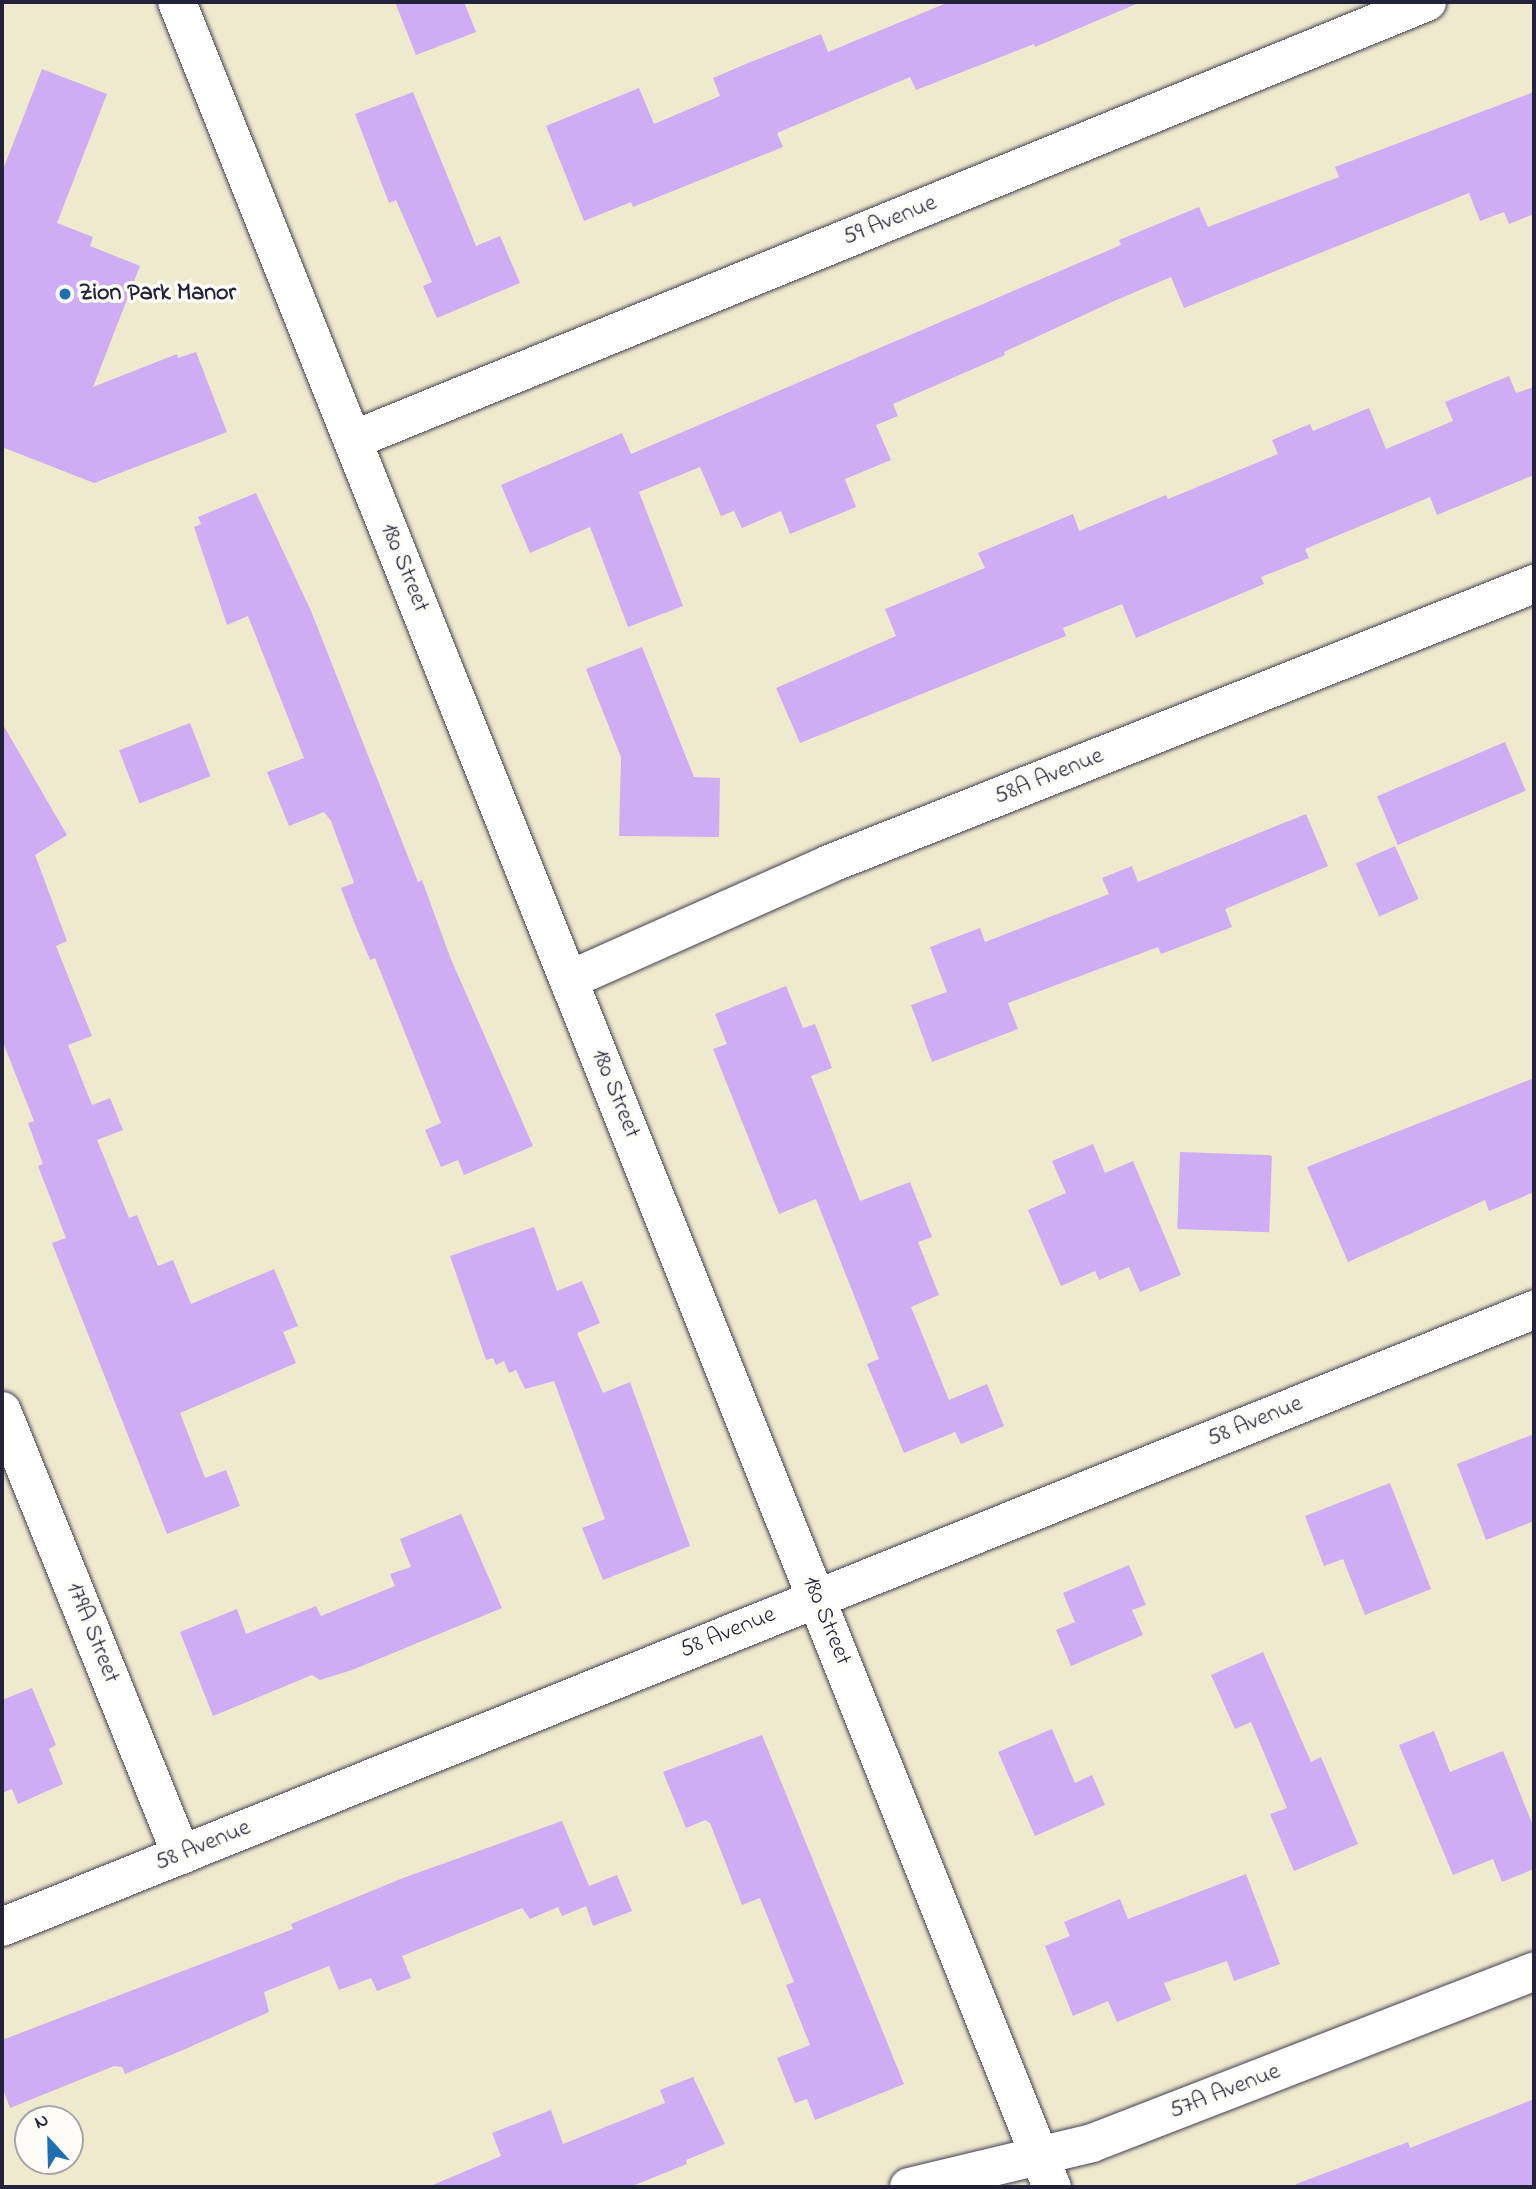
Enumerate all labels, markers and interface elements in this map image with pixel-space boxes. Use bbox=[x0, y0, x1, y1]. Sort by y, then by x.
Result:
street label: 59 Avenue bbox=[839, 189, 941, 253]
place label: Zion Park Manor bbox=[79, 280, 236, 308]
marker: Zion Park Manor bbox=[57, 286, 73, 302]
street label: 180 Street bbox=[373, 519, 435, 617]
street label: 58A Avenue bbox=[990, 742, 1108, 812]
street label: 180 Street bbox=[584, 1045, 646, 1143]
street label: 58 Avenue bbox=[1203, 1390, 1307, 1454]
street label: 180 Street bbox=[795, 1572, 857, 1670]
street label: 179A Street bbox=[59, 1578, 125, 1688]
street label: 58 Avenue bbox=[676, 1601, 780, 1665]
street label: 58 Avenue bbox=[151, 1814, 255, 1878]
street label: 57A Avenue bbox=[1166, 2058, 1284, 2126]
north arrow bbox=[14, 2105, 84, 2175]
text: N bbox=[31, 2107, 53, 2137]

